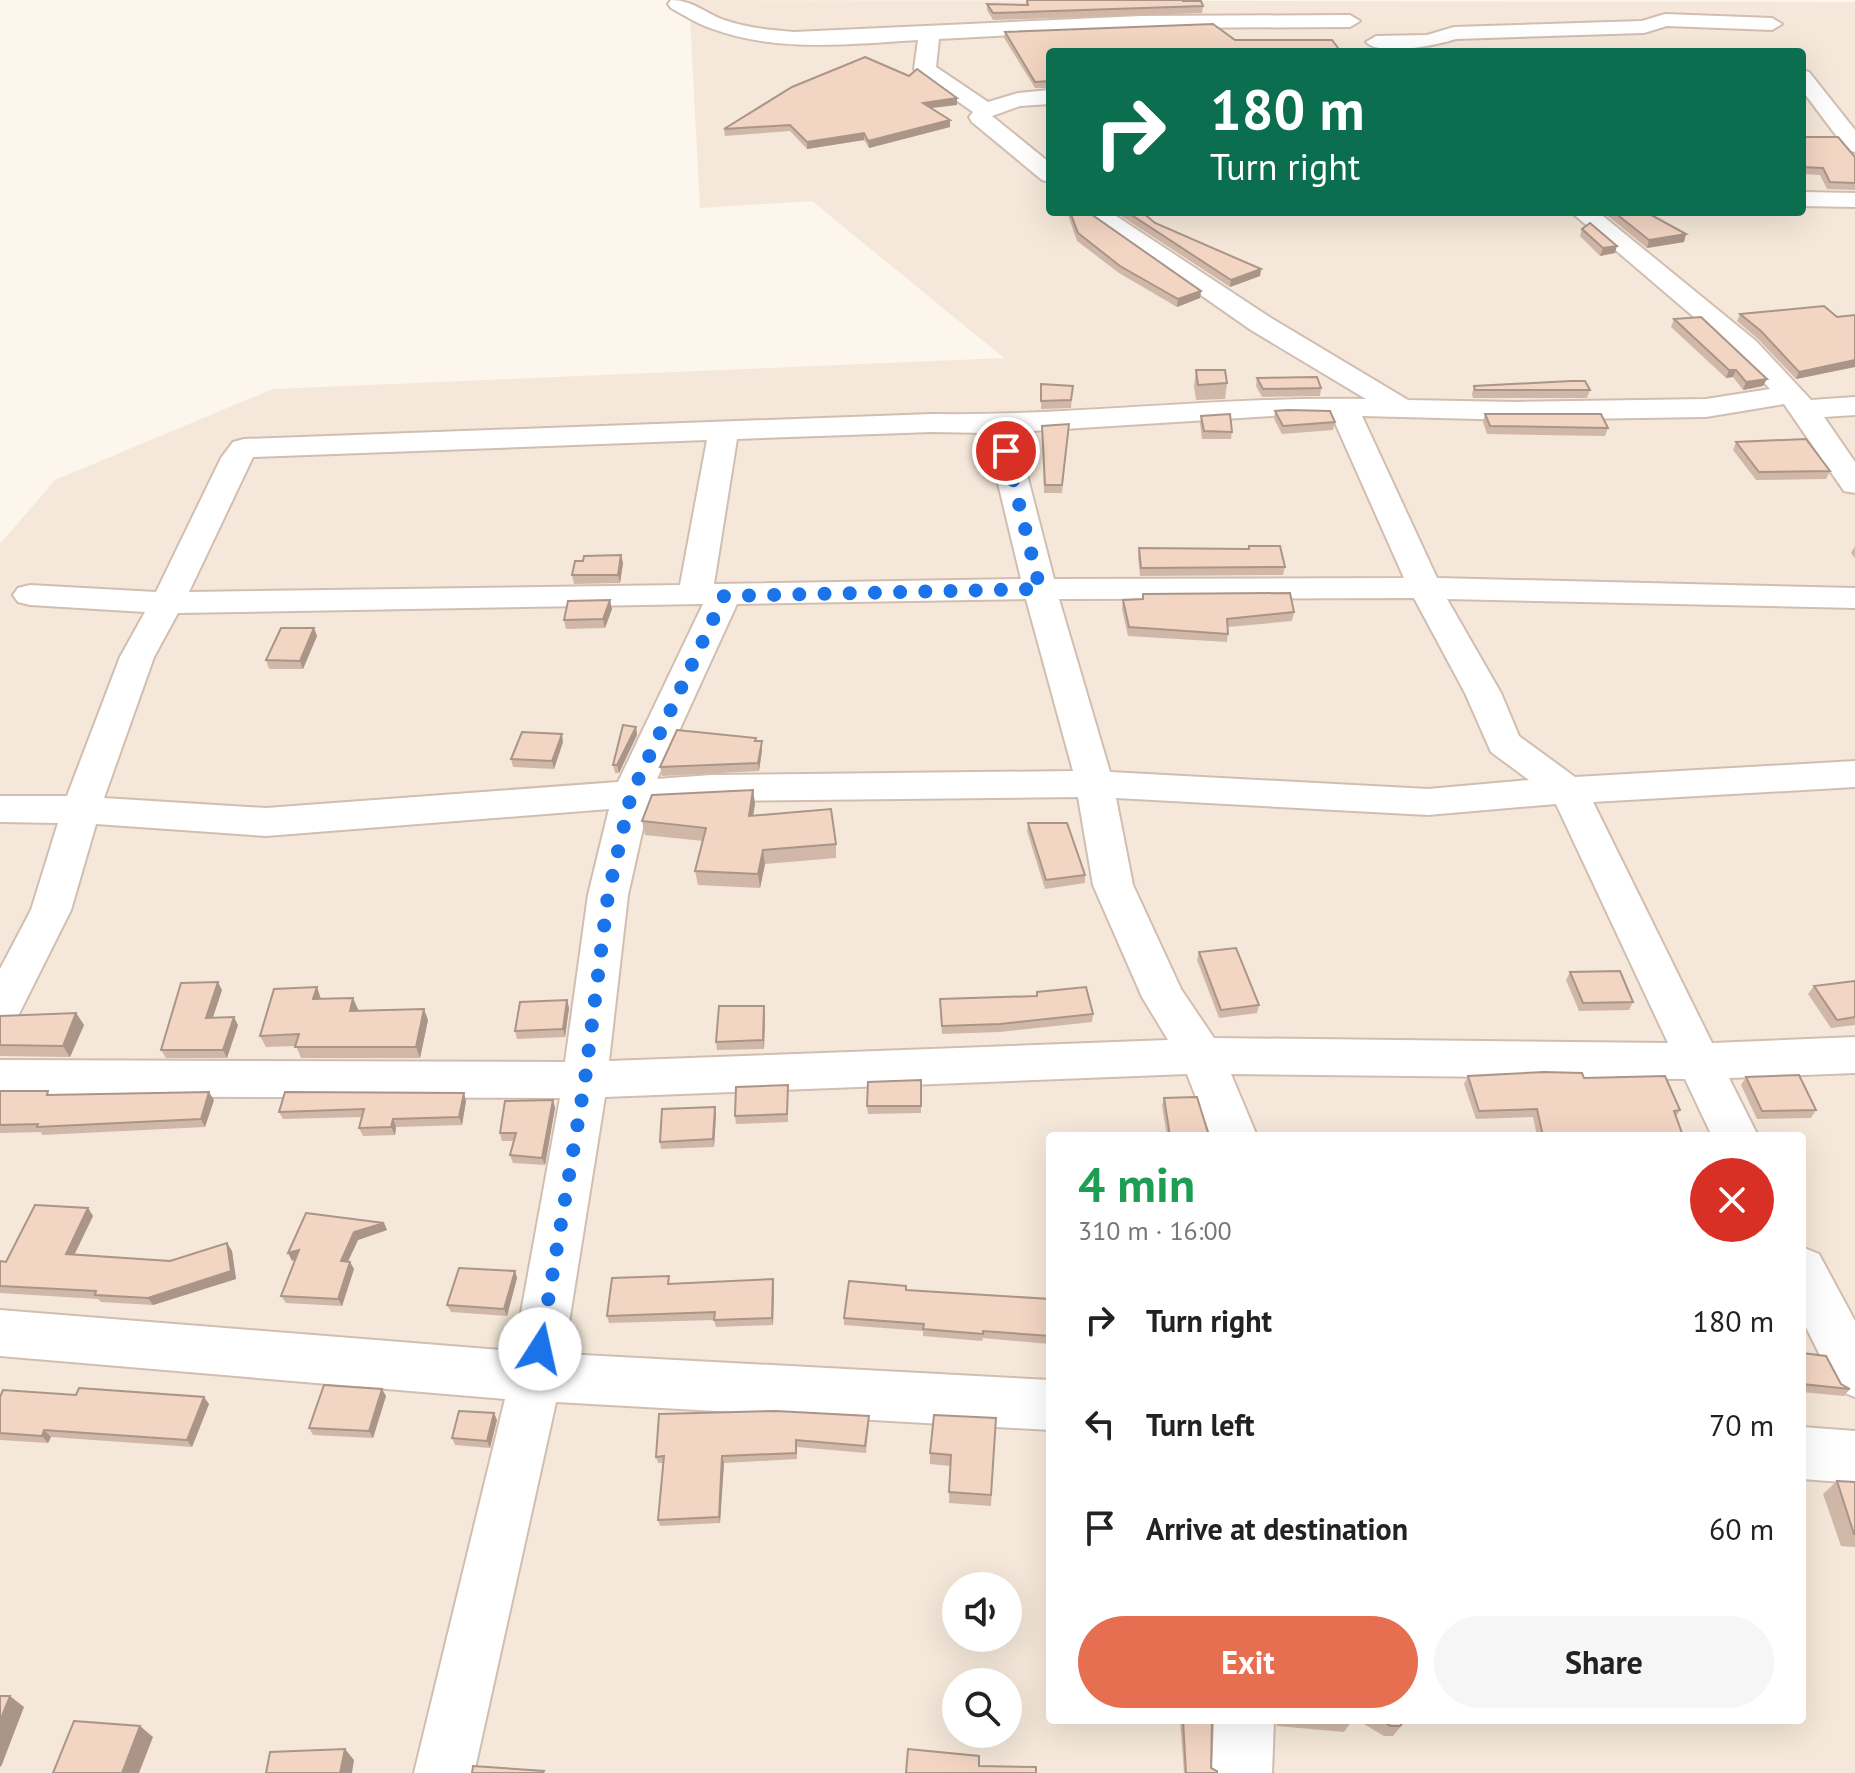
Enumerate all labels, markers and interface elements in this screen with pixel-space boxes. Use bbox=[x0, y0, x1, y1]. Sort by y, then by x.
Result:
text: 180 m bbox=[1210, 73, 1365, 145]
icon: right bbox=[1078, 80, 1182, 184]
text: Turn right bbox=[1210, 143, 1360, 190]
pin bbox=[972, 417, 1040, 485]
icon: arrive bbox=[984, 429, 1028, 473]
text: 4 min bbox=[1078, 1153, 1195, 1215]
button: close bbox=[1690, 1158, 1774, 1242]
text: 310 m · 16:00 bbox=[1078, 1214, 1232, 1247]
icon: right bbox=[1078, 1298, 1122, 1342]
text: Turn right bbox=[1146, 1301, 1272, 1340]
text: 180 m bbox=[1693, 1301, 1774, 1340]
position arrow bbox=[498, 1307, 582, 1391]
icon: left bbox=[1078, 1402, 1122, 1446]
text: Turn left bbox=[1146, 1405, 1254, 1444]
text: 70 m bbox=[1709, 1405, 1774, 1444]
icon: arrive bbox=[1078, 1506, 1122, 1550]
text: Arrive at destination bbox=[1146, 1509, 1408, 1548]
text: 60 m bbox=[1709, 1509, 1774, 1548]
map controls bbox=[942, 1572, 1022, 1748]
button: sound bbox=[942, 1572, 1022, 1652]
button: Exit bbox=[1078, 1616, 1418, 1708]
button: Share bbox=[1434, 1616, 1774, 1708]
button: search bbox=[942, 1668, 1022, 1748]

